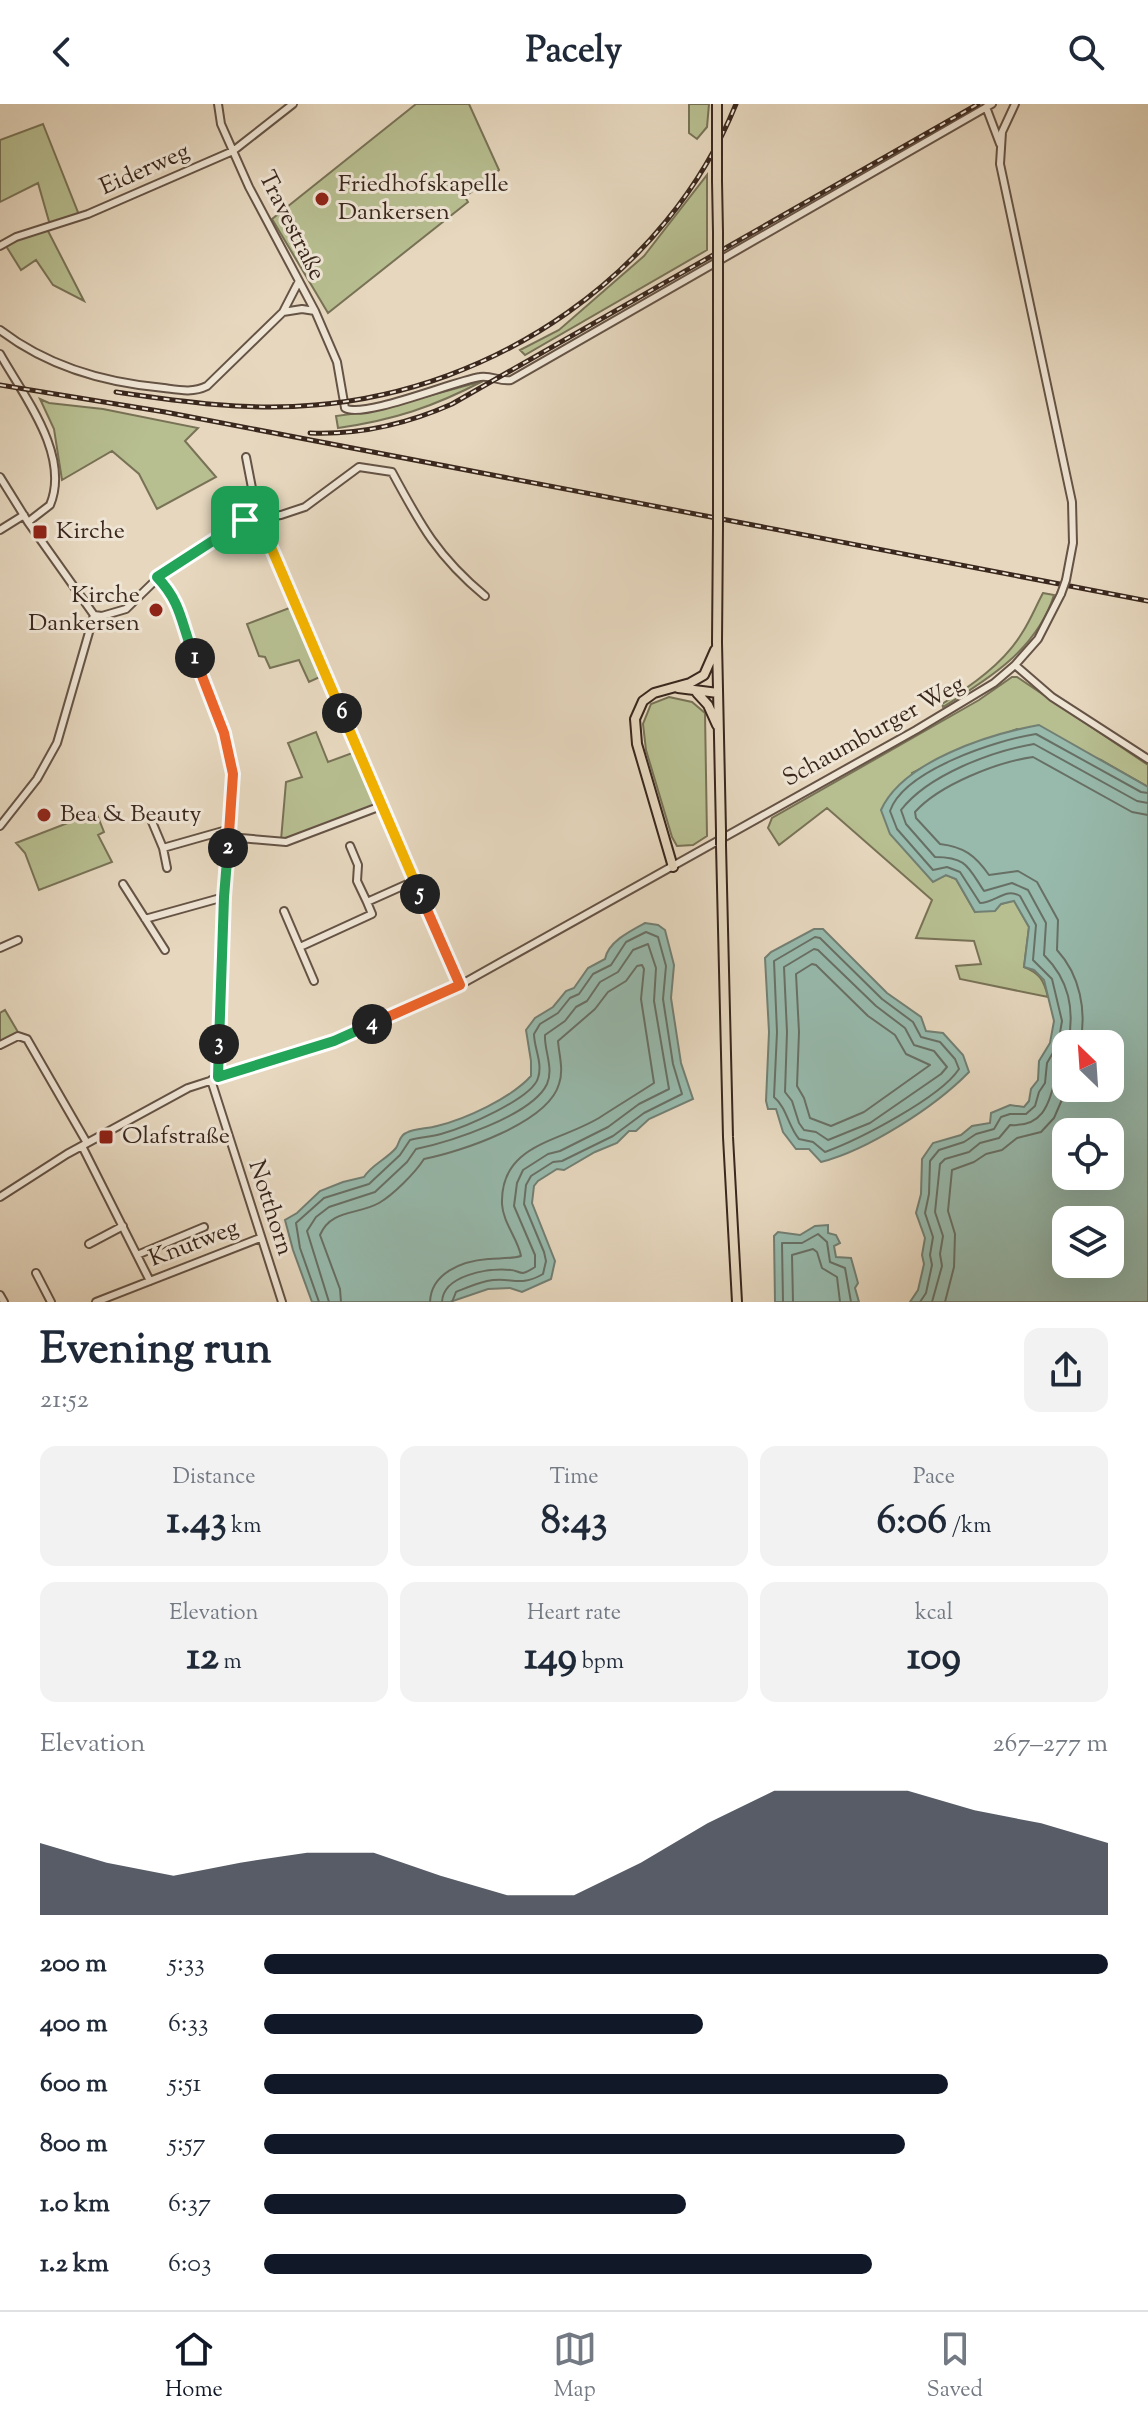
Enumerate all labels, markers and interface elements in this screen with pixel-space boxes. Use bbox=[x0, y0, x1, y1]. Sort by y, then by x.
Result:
text: Pacely bbox=[526, 26, 622, 78]
icon: back bbox=[40, 30, 84, 74]
icon: search bbox=[1064, 30, 1108, 74]
street label: Eiderweg bbox=[95, 135, 195, 205]
street label: Travestraße bbox=[249, 165, 333, 287]
place label: Friedhofskapelle Dankersen bbox=[338, 168, 509, 230]
marker: Friedhofskapelle Dankersen bbox=[313, 190, 331, 208]
pin bbox=[211, 486, 279, 554]
icon: arrive bbox=[223, 498, 267, 542]
place label: Kirche bbox=[56, 515, 125, 549]
marker: Kirche bbox=[31, 523, 49, 541]
place label: Kirche Dankersen bbox=[28, 579, 140, 641]
marker: Kirche Dankersen bbox=[147, 601, 165, 619]
pin: 1 bbox=[175, 638, 215, 678]
text: 1 bbox=[191, 642, 199, 674]
street label: Schaumburger Weg bbox=[777, 668, 971, 796]
pin: 6 bbox=[322, 693, 362, 733]
text: 6 bbox=[337, 697, 347, 729]
place label: Bea & Beauty bbox=[60, 798, 201, 832]
marker: Bea & Beauty bbox=[35, 806, 53, 824]
pin: 2 bbox=[208, 828, 248, 868]
text: 2 bbox=[223, 832, 233, 864]
pin: 5 bbox=[400, 874, 440, 914]
text: 5 bbox=[416, 878, 424, 910]
pin: 4 bbox=[352, 1004, 392, 1044]
text: 4 bbox=[366, 1008, 378, 1040]
pin: 3 bbox=[199, 1024, 239, 1064]
text: 3 bbox=[215, 1028, 223, 1060]
north arrow bbox=[1052, 1030, 1124, 1102]
map controls bbox=[1052, 1030, 1124, 1278]
button: locate bbox=[1052, 1118, 1124, 1190]
place label: Olafstraße bbox=[122, 1120, 230, 1154]
marker: Olafstraße bbox=[97, 1128, 115, 1146]
street label: Notthorn bbox=[239, 1156, 301, 1260]
button: layers bbox=[1052, 1206, 1124, 1278]
street label: Knutweg bbox=[144, 1211, 244, 1277]
text: Evening run bbox=[40, 1320, 272, 1383]
button: share bbox=[1024, 1328, 1108, 1412]
text: 21:52 bbox=[40, 1382, 89, 1419]
text: Distance bbox=[173, 1462, 255, 1494]
text: Time bbox=[550, 1462, 598, 1494]
text: Pace bbox=[913, 1462, 955, 1494]
text: 1.43 bbox=[167, 1494, 227, 1551]
text: 8:43 bbox=[541, 1494, 607, 1551]
text: 6:06 bbox=[877, 1494, 947, 1551]
text: km bbox=[227, 1511, 261, 1543]
text: /km bbox=[947, 1511, 992, 1543]
text: Elevation bbox=[169, 1598, 259, 1630]
text: Heart rate bbox=[527, 1598, 621, 1630]
text: kcal bbox=[915, 1598, 953, 1630]
text: 12 bbox=[186, 1630, 219, 1687]
text: 149 bbox=[524, 1630, 577, 1687]
text: 109 bbox=[907, 1630, 961, 1687]
text: m bbox=[219, 1647, 242, 1679]
text: bpm bbox=[577, 1647, 624, 1679]
text: Elevation bbox=[40, 1726, 145, 1763]
text: 267–277 m bbox=[992, 1726, 1108, 1763]
text: 200 m bbox=[40, 1946, 107, 1983]
text: 5:33 bbox=[168, 1946, 205, 1983]
text: 400 m bbox=[40, 2006, 107, 2043]
text: 6:33 bbox=[168, 2006, 208, 2043]
text: 600 m bbox=[40, 2066, 107, 2103]
text: 5:51 bbox=[168, 2066, 201, 2103]
text: 800 m bbox=[40, 2126, 108, 2163]
text: 5:57 bbox=[168, 2126, 206, 2163]
text: 1.0 km bbox=[40, 2186, 110, 2223]
text: 6:37 bbox=[168, 2186, 211, 2223]
text: 1.2 km bbox=[40, 2246, 109, 2283]
text: 6:03 bbox=[168, 2246, 211, 2283]
tab: Home bbox=[165, 2327, 223, 2407]
tab: Map bbox=[553, 2327, 597, 2407]
tab: Saved bbox=[927, 2327, 983, 2407]

